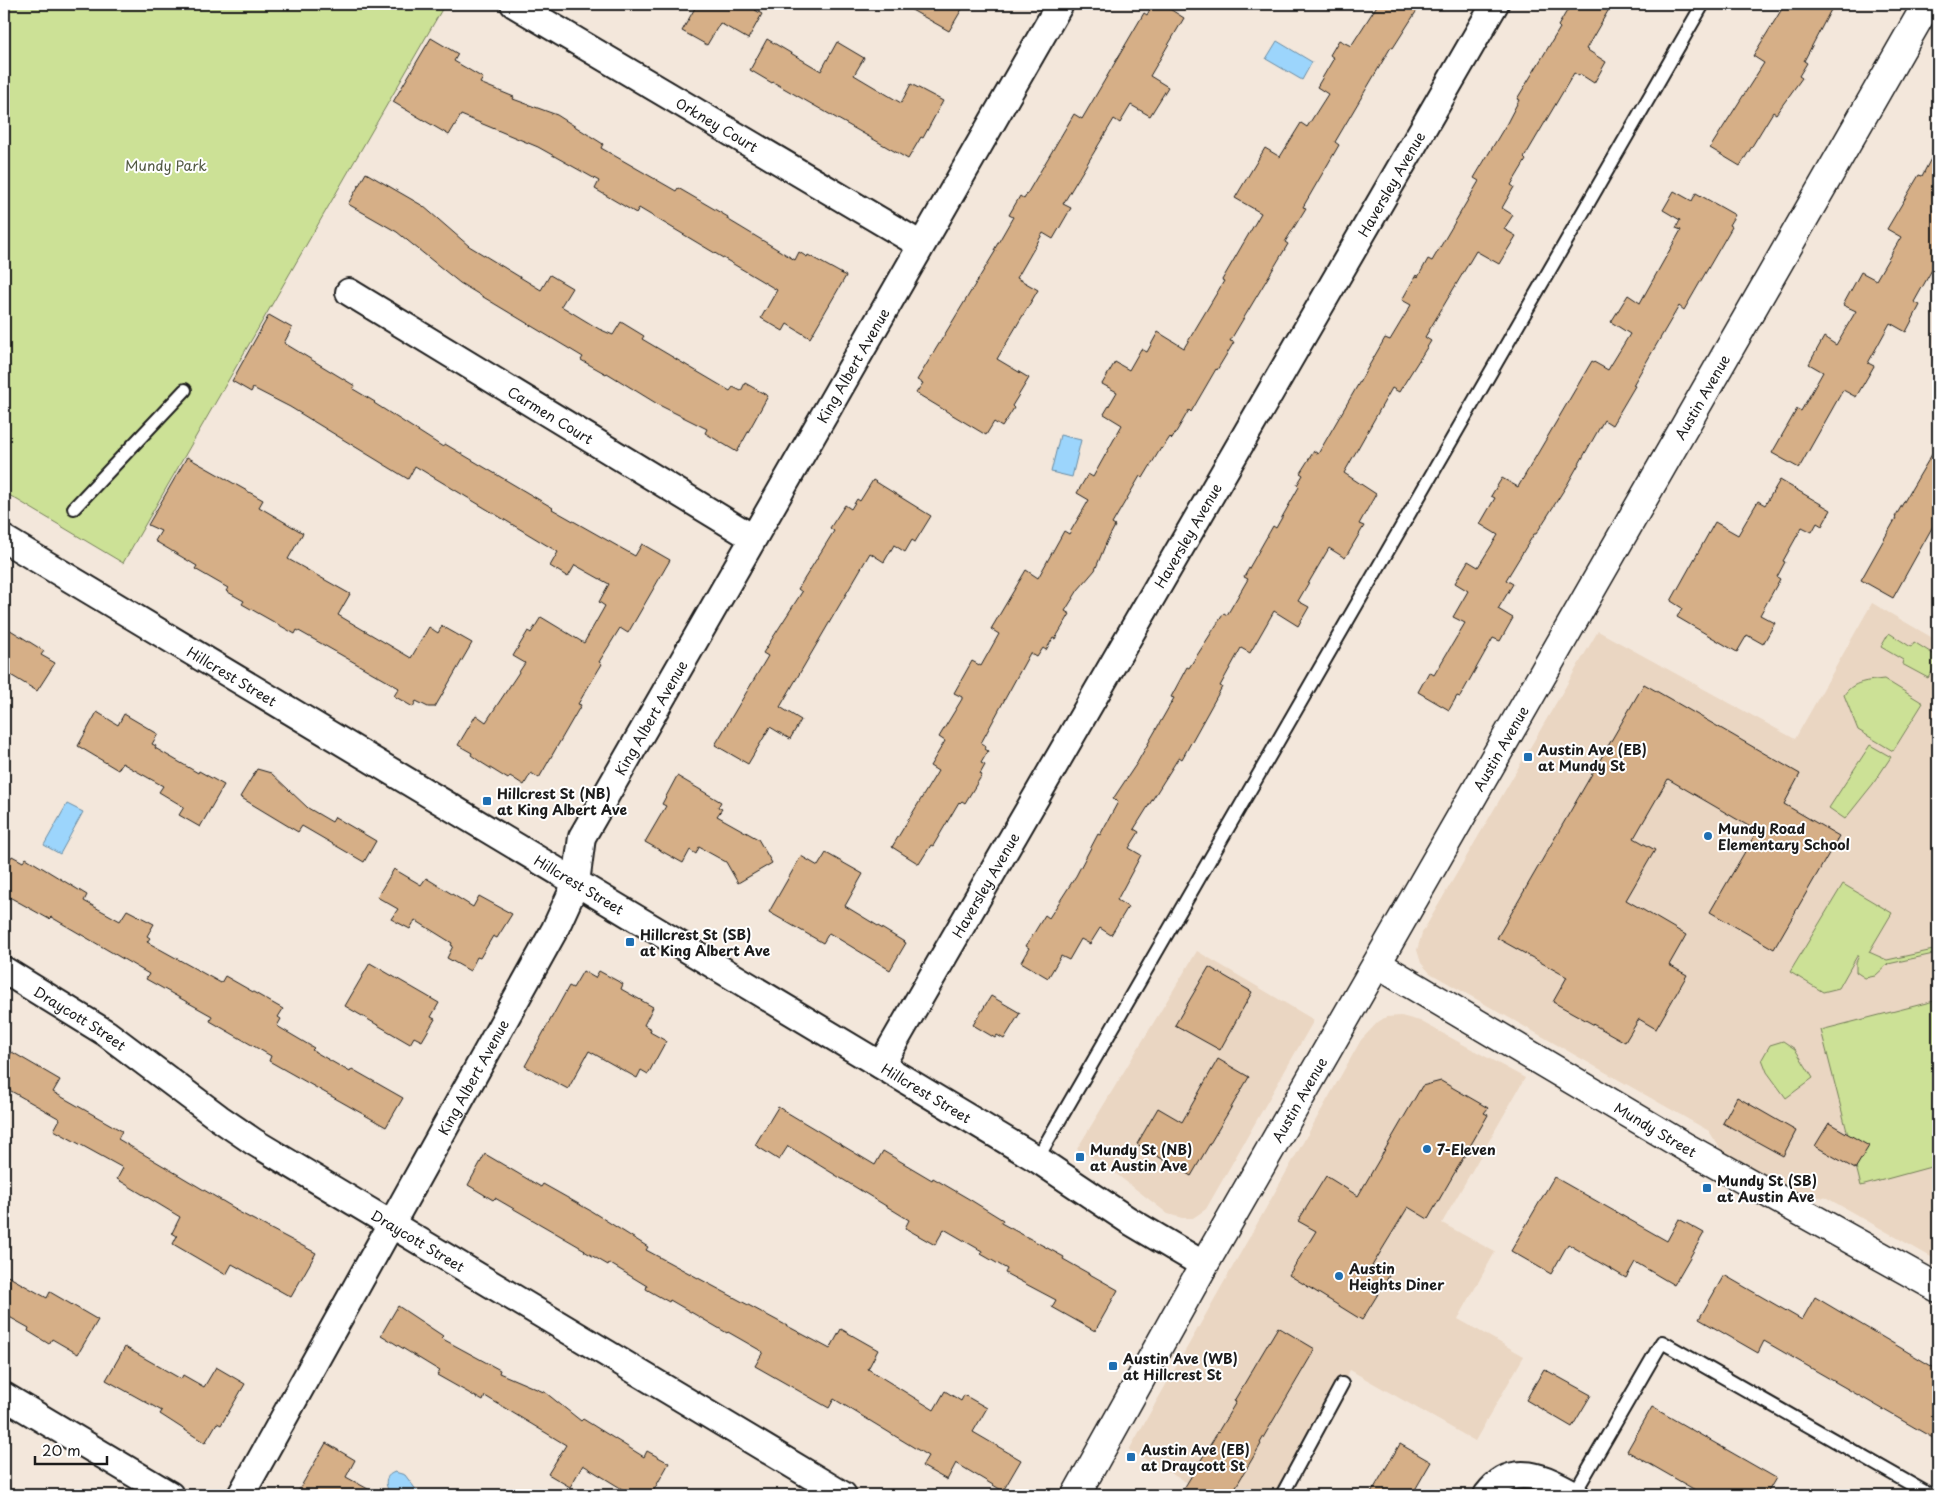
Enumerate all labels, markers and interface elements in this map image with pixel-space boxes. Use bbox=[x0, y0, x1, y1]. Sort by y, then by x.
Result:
street label: Orkney Court bbox=[672, 92, 762, 157]
street label: Haversley Avenue bbox=[1352, 127, 1430, 240]
park label: Mundy Park bbox=[125, 155, 207, 176]
street label: King Albert Avenue bbox=[811, 304, 894, 427]
street label: Austin Avenue bbox=[1669, 350, 1735, 443]
street label: Carmen Court bbox=[504, 381, 598, 449]
street label: Haversley Avenue bbox=[1149, 478, 1226, 592]
street label: Hillcrest Street bbox=[183, 641, 281, 711]
street label: King Albert Avenue bbox=[609, 656, 692, 779]
street label: Austin Avenue bbox=[1468, 701, 1533, 795]
place label: Austin Ave (EB) at Mundy St bbox=[1537, 739, 1647, 776]
marker: Austin Ave (EB) at Mundy St bbox=[1522, 751, 1534, 763]
place label: Hillcrest St (NB) at King Albert Ave bbox=[497, 783, 627, 820]
marker: Hillcrest St (NB) at King Albert Ave bbox=[481, 795, 493, 807]
place label: Mundy Road Elementary School bbox=[1718, 818, 1850, 855]
street label: Haversley Avenue bbox=[946, 828, 1024, 941]
marker: Mundy Road Elementary School bbox=[1702, 830, 1714, 842]
street label: Hillcrest Street bbox=[530, 849, 628, 920]
place label: Hillcrest St (SB) at King Albert Ave bbox=[640, 924, 770, 961]
marker: Hillcrest St (SB) at King Albert Ave bbox=[624, 936, 636, 948]
street label: Draycott Street bbox=[30, 981, 131, 1055]
street label: King Albert Avenue bbox=[432, 1015, 514, 1139]
street label: Austin Avenue bbox=[1266, 1053, 1332, 1146]
street label: Hillcrest Street bbox=[878, 1058, 976, 1128]
street label: Mundy Street bbox=[1611, 1097, 1701, 1162]
place label: Mundy St (NB) at Austin Ave bbox=[1090, 1139, 1192, 1176]
place label: 7-Eleven bbox=[1437, 1139, 1496, 1160]
marker: 7-Eleven bbox=[1421, 1143, 1433, 1155]
marker: Mundy St (NB) at Austin Ave bbox=[1074, 1151, 1086, 1163]
place label: Mundy St (SB) at Austin Ave bbox=[1717, 1170, 1817, 1207]
marker: Mundy St (SB) at Austin Ave bbox=[1701, 1182, 1713, 1194]
street label: Draycott Street bbox=[367, 1204, 469, 1277]
place label: Austin Heights Diner bbox=[1348, 1258, 1445, 1295]
marker: Austin Heights Diner bbox=[1333, 1270, 1345, 1282]
place label: Austin Ave (WB) at Hillcrest St bbox=[1122, 1348, 1238, 1385]
marker: Austin Ave (WB) at Hillcrest St bbox=[1107, 1360, 1119, 1372]
scale bar bbox=[35, 1434, 108, 1466]
text: 20 m bbox=[42, 1438, 81, 1461]
place label: Austin Ave (EB) at Draycott St bbox=[1140, 1439, 1250, 1476]
marker: Austin Ave (EB) at Draycott St bbox=[1125, 1451, 1137, 1463]

